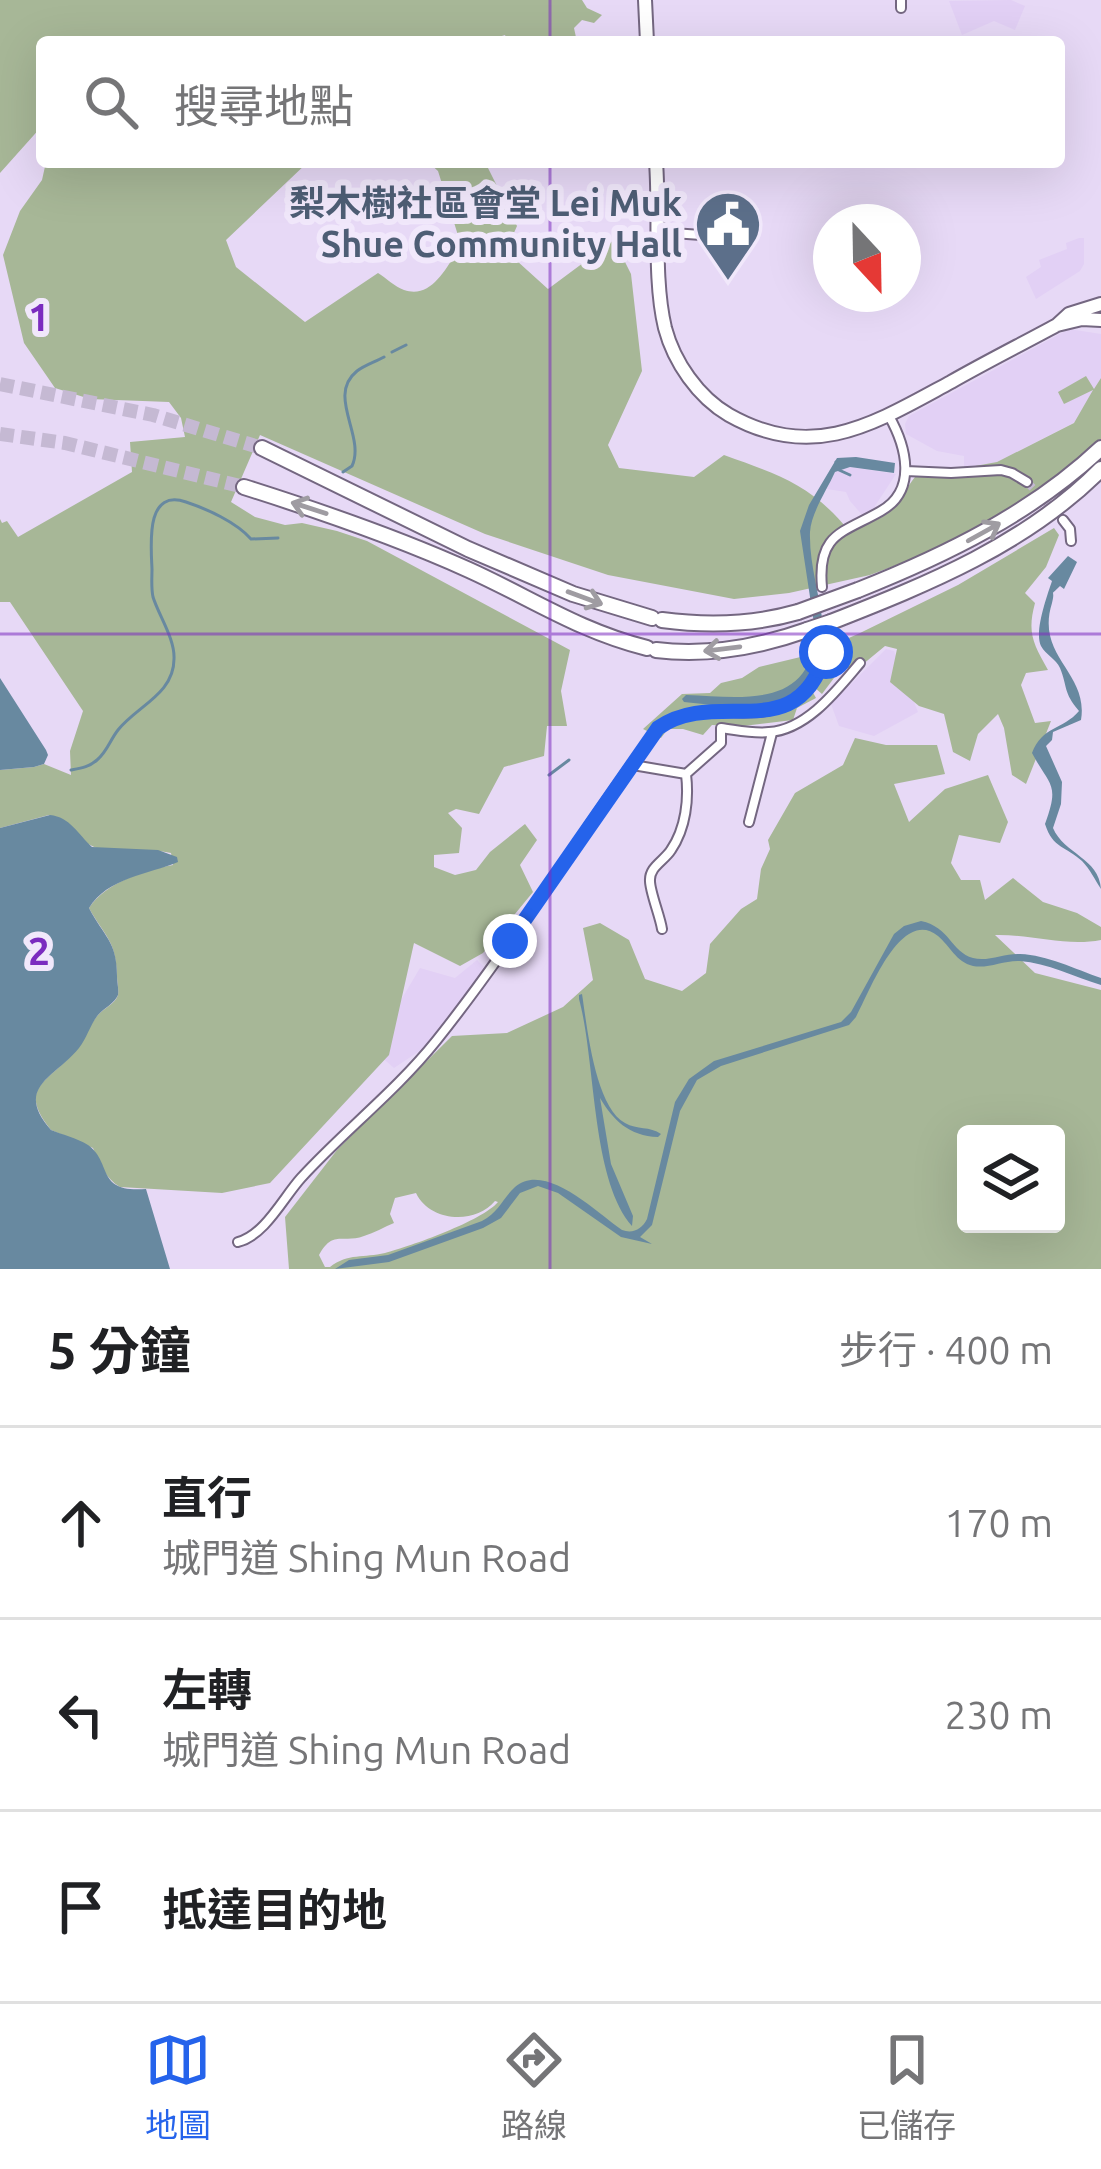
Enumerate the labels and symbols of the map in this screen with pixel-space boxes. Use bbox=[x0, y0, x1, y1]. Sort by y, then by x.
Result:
place label: 梨木樹社區會堂 Lei Muk Shue Community Hall bbox=[289, 182, 682, 264]
public building icon: 梨木樹社區會堂 Lei Muk Shue Community Hall bbox=[693, 189, 763, 283]
north arrow bbox=[813, 204, 921, 312]
text: 1 bbox=[28, 295, 50, 338]
one-way arrow bbox=[291, 495, 329, 517]
one-way arrow bbox=[966, 519, 1001, 543]
one-way arrow bbox=[566, 589, 603, 610]
route start bbox=[799, 625, 853, 679]
one-way arrow bbox=[703, 639, 742, 661]
route end bbox=[483, 914, 537, 968]
text: 2 bbox=[28, 929, 50, 972]

